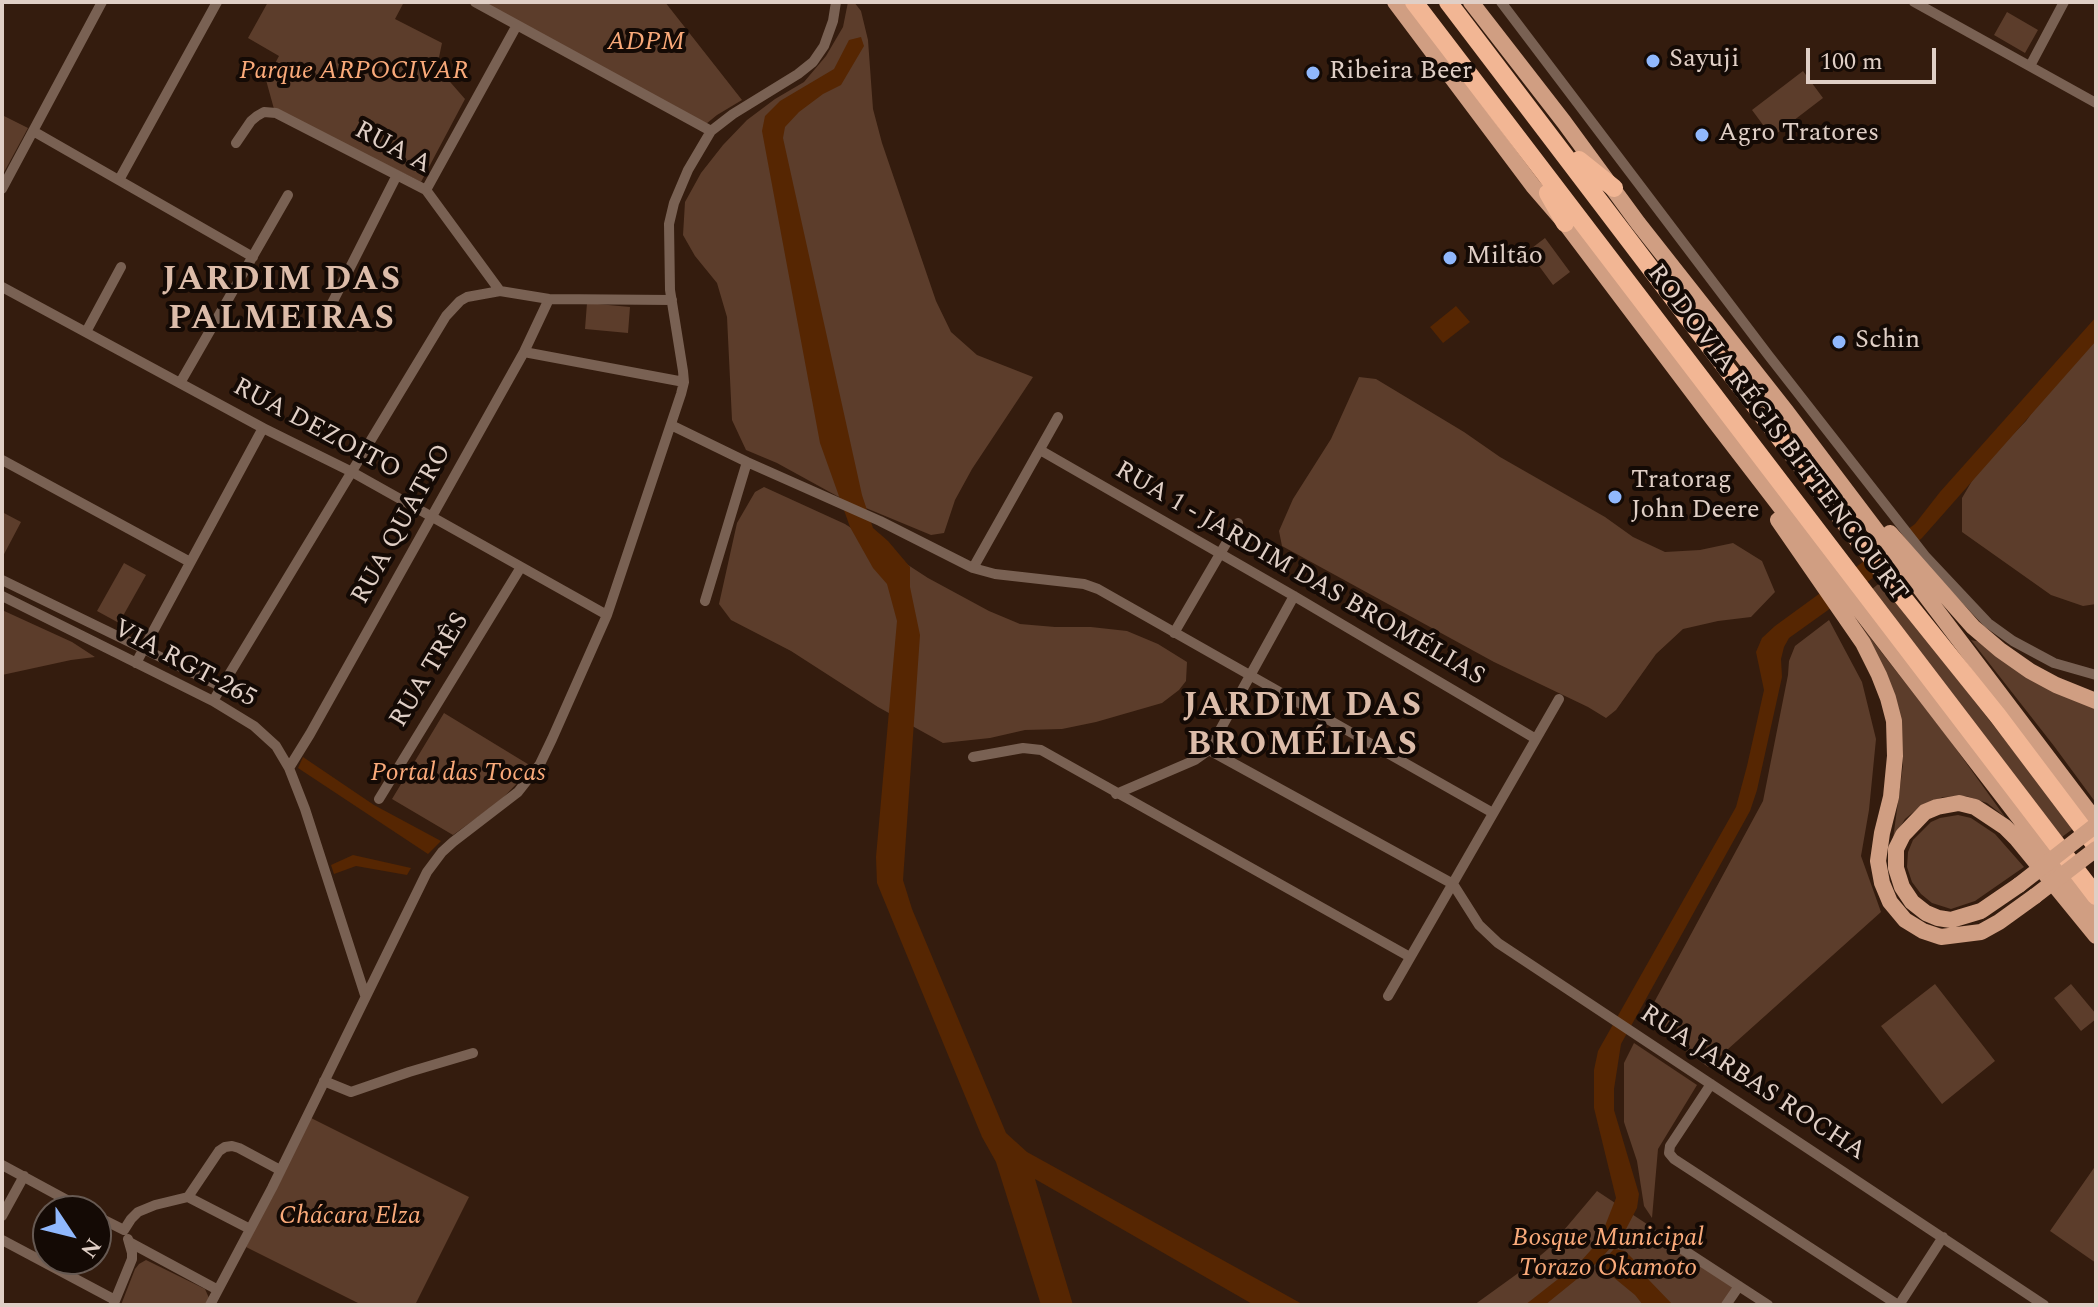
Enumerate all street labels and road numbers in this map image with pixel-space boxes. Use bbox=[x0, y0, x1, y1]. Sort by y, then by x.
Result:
street label: RUA A bbox=[348, 116, 436, 182]
street label: RODOVIA RÉGIS BITTENCOURT bbox=[1639, 259, 1913, 609]
street label: RUA DEZOITO bbox=[227, 373, 405, 487]
street label: RUA QUATRO bbox=[346, 440, 460, 610]
street label: RUA 1 - JARDIM DAS BROMÉLIAS bbox=[1109, 456, 1489, 694]
street label: RUA TRÊS bbox=[385, 608, 477, 734]
street label: VIA RGT-265 bbox=[107, 614, 261, 716]
street label: RUA JARBAS ROCHA bbox=[1633, 999, 1871, 1169]

